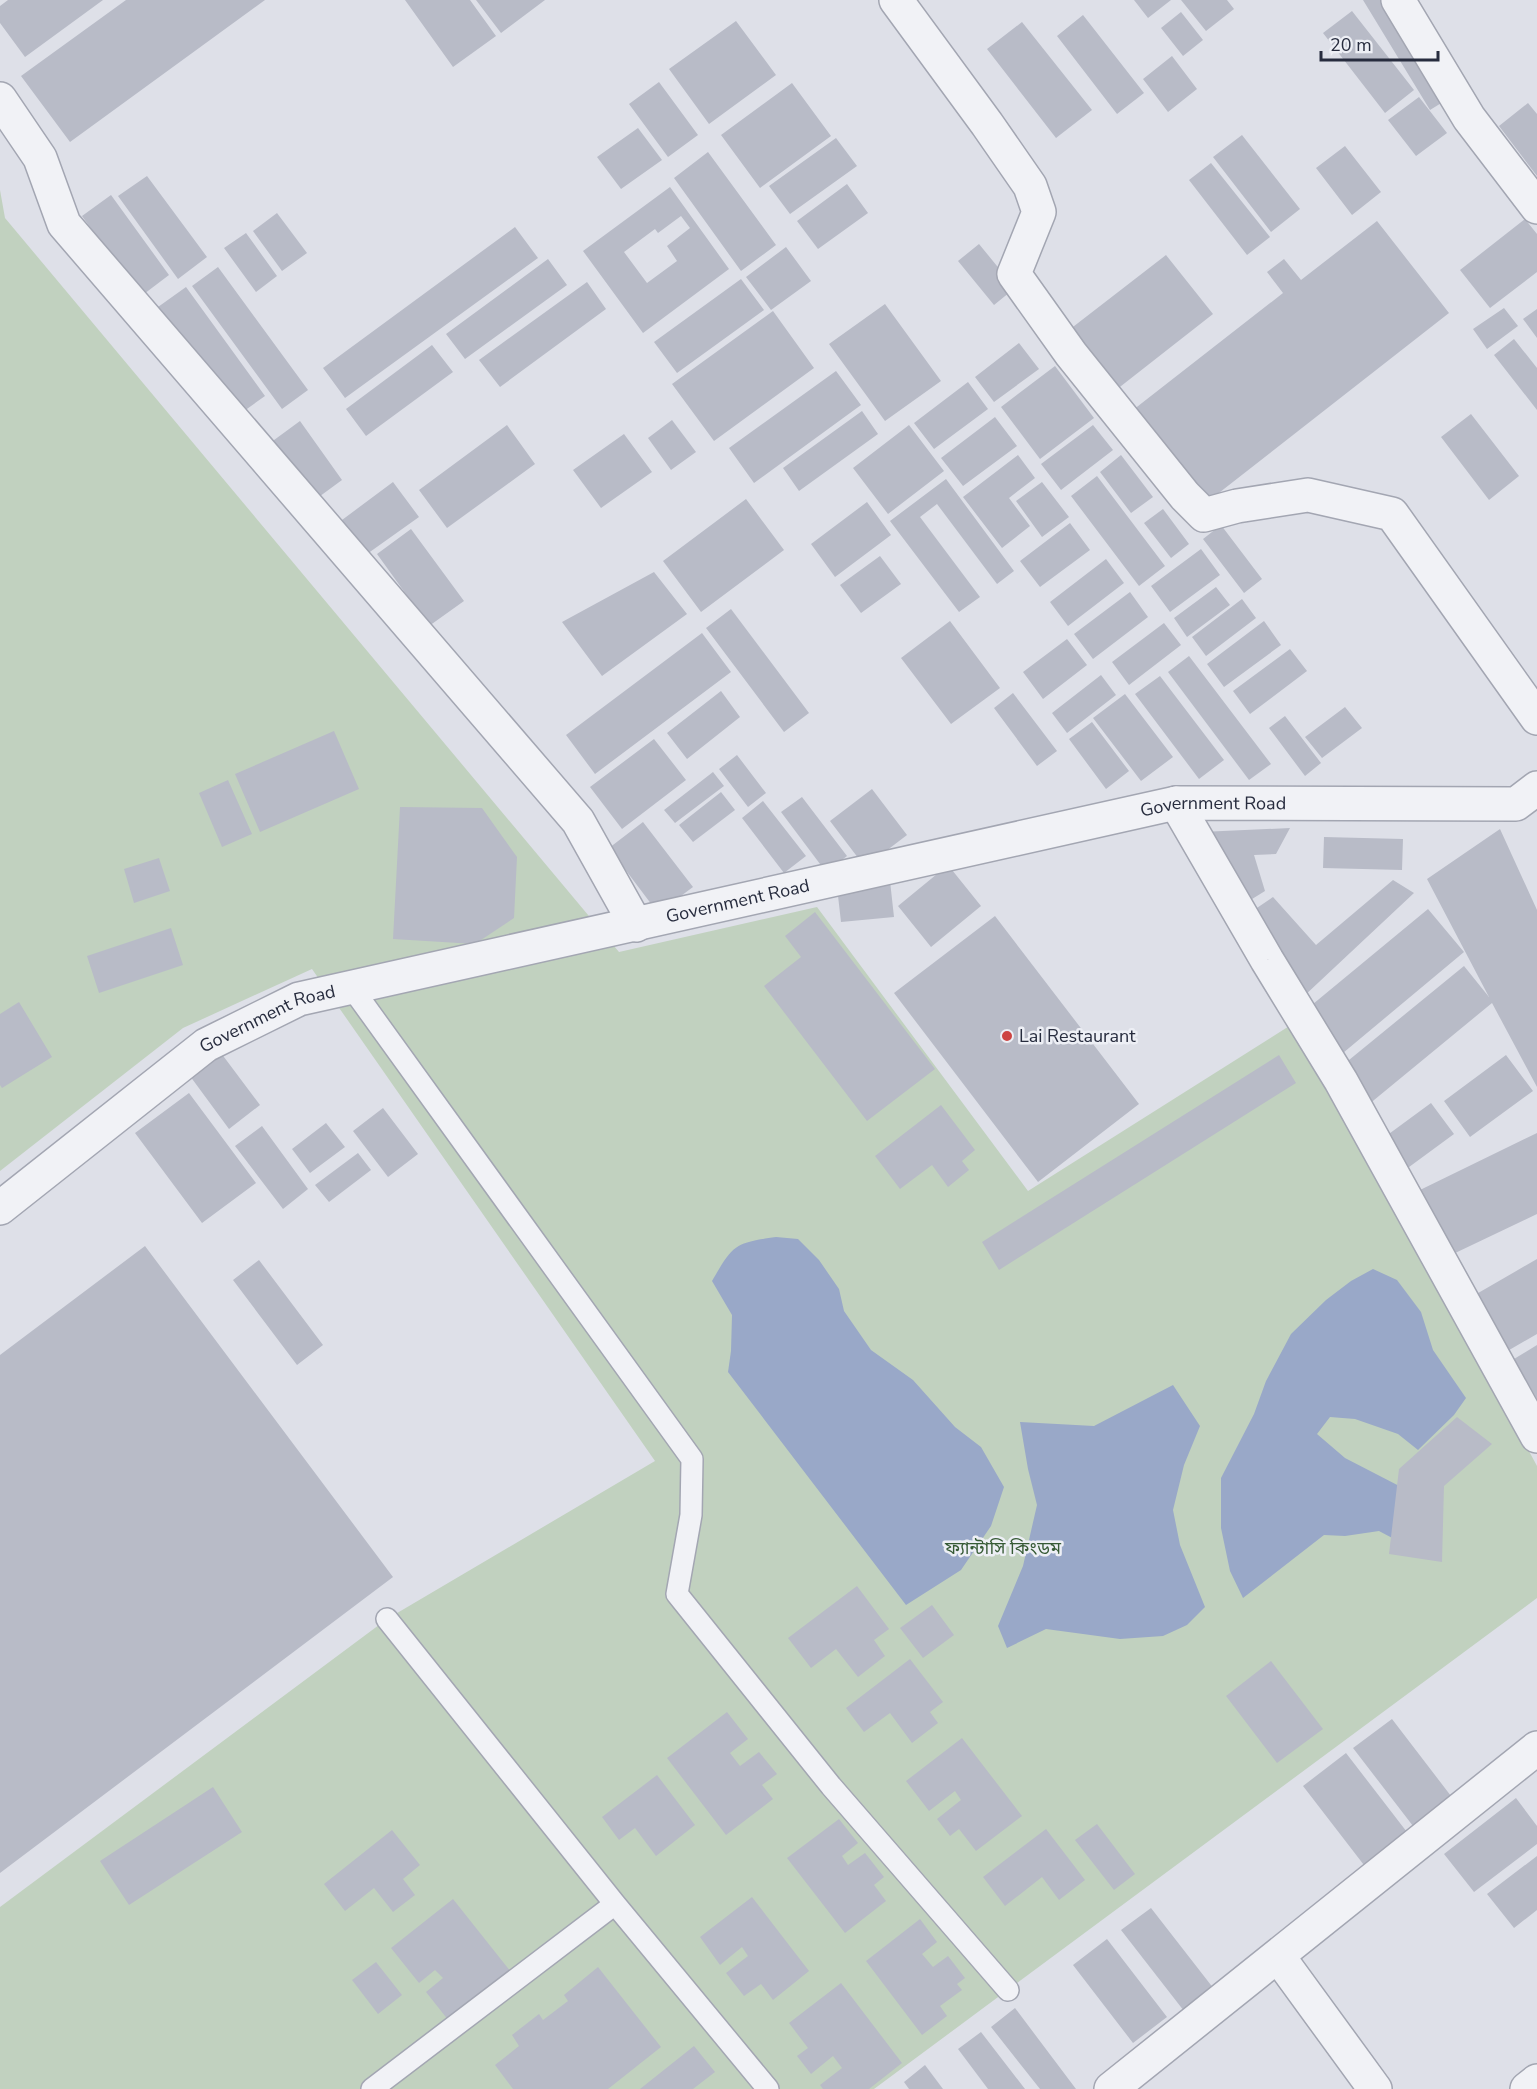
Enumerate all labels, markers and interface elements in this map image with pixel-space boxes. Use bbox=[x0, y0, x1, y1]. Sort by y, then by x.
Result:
scale bar bbox=[1321, 24, 1438, 62]
text: 20 m bbox=[1330, 33, 1372, 57]
street label: Government Road bbox=[1138, 791, 1286, 823]
street label: Government Road bbox=[664, 873, 812, 929]
street label: Government Road bbox=[195, 979, 338, 1058]
place label: Lai Restaurant bbox=[1019, 1024, 1136, 1048]
marker: Lai Restaurant bbox=[1000, 1029, 1014, 1043]
park label: ফ্যান্টাসি কিংডম bbox=[944, 1536, 1062, 1560]

